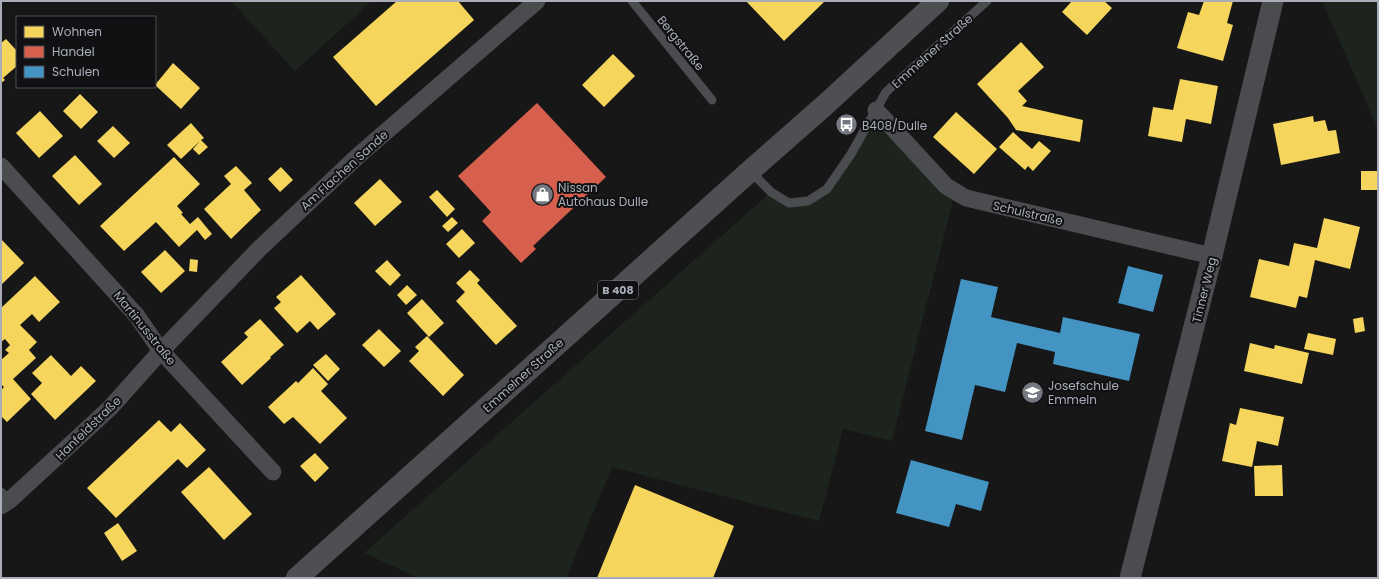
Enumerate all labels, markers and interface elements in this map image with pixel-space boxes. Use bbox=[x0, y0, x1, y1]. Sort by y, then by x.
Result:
street label: Emmelner Straße bbox=[888, 10, 976, 92]
street label: Bergstraße bbox=[654, 12, 708, 74]
legend bbox=[16, 16, 156, 88]
text: Wohnen bbox=[52, 23, 102, 40]
text: Handel bbox=[52, 43, 95, 60]
text: Schulen bbox=[52, 63, 100, 80]
bus stop icon: B408/Dulle bbox=[833, 112, 859, 138]
place label: B408/Dulle bbox=[862, 117, 927, 134]
street label: Am Flachen Sande bbox=[297, 126, 391, 214]
place label: Nissan Autohaus Dulle bbox=[558, 179, 648, 210]
shop icon: Nissan Autohaus Dulle bbox=[530, 181, 556, 207]
street label: Schulstraße bbox=[991, 197, 1065, 229]
street label: Tinner Weg bbox=[1188, 255, 1220, 325]
road number: B 408 bbox=[598, 281, 638, 299]
street label: Martinusstraße bbox=[110, 287, 180, 369]
street label: Emmelner Straße bbox=[479, 334, 567, 416]
place label: Josefschule Emmeln bbox=[1048, 377, 1119, 408]
school or university icon: Josefschule Emmeln bbox=[1019, 379, 1045, 405]
street label: Hanfeldstraße bbox=[51, 392, 125, 464]

